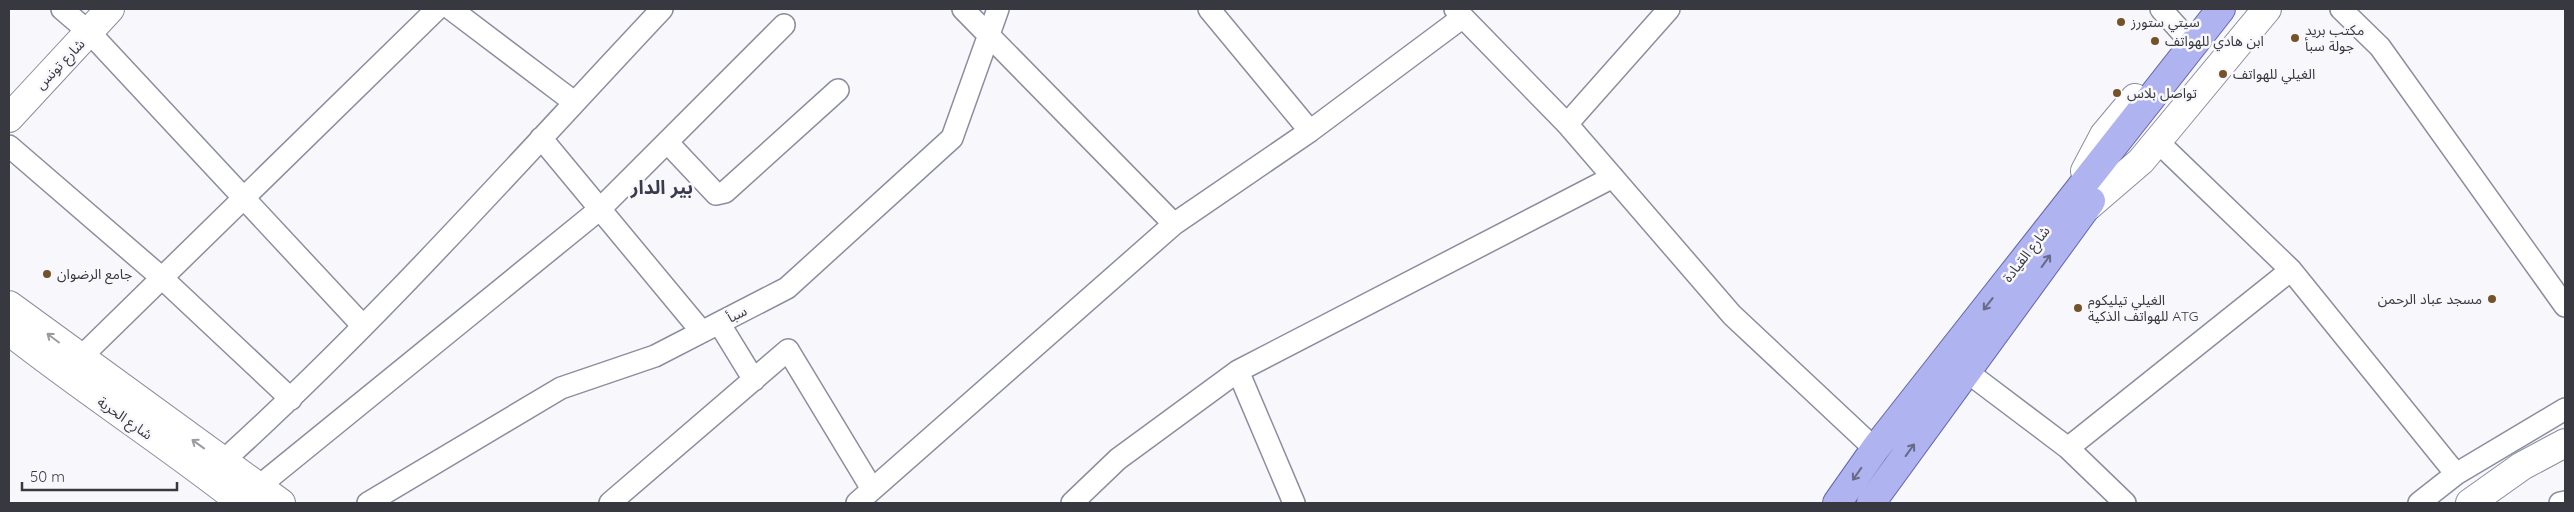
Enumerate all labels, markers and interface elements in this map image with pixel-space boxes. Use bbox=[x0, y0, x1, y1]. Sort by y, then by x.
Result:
place label: سيتي ستورز bbox=[2130, 13, 2200, 33]
marker: سيتي ستورز bbox=[2115, 16, 2127, 28]
place label: مكتب بريد جولة سبأ bbox=[2305, 21, 2364, 55]
place label: ابن هادي للهواتف bbox=[2165, 32, 2264, 52]
marker: مكتب بريد جولة سبأ bbox=[2289, 32, 2301, 44]
street label: شارع تونس bbox=[31, 35, 90, 94]
marker: ابن هادي للهواتف bbox=[2149, 35, 2161, 47]
place label: الغيلي للهواتف bbox=[2233, 65, 2315, 85]
marker: الغيلي للهواتف bbox=[2217, 68, 2229, 80]
place label: تواصل بلاس bbox=[2127, 84, 2197, 102]
marker: تواصل بلاس bbox=[2111, 87, 2123, 99]
district label: بير الدار bbox=[630, 175, 693, 199]
street label: شارع القيادة bbox=[1998, 222, 2055, 287]
one-way arrow bbox=[2041, 255, 2052, 269]
place label: جامع الرضوان bbox=[57, 265, 132, 285]
marker: جامع الرضوان bbox=[41, 268, 53, 280]
place label: مسجد عباد الرحمن bbox=[2378, 290, 2482, 308]
place label: الغيلي تيليكوم للهواتف الذكية ATG bbox=[2088, 291, 2199, 325]
marker: مسجد عباد الرحمن bbox=[2486, 293, 2498, 305]
one-way arrow bbox=[1982, 297, 1993, 310]
street label: سبأ bbox=[724, 301, 750, 327]
marker: الغيلي تيليكوم للهواتف الذكية ATG bbox=[2072, 302, 2084, 314]
one-way arrow bbox=[47, 333, 60, 344]
street label: شارع الحرية bbox=[93, 393, 156, 445]
one-way arrow bbox=[192, 439, 205, 450]
one-way arrow bbox=[1905, 443, 1915, 457]
scale bar bbox=[22, 460, 178, 492]
text: 50 m bbox=[30, 467, 65, 486]
one-way arrow bbox=[1852, 467, 1862, 481]

